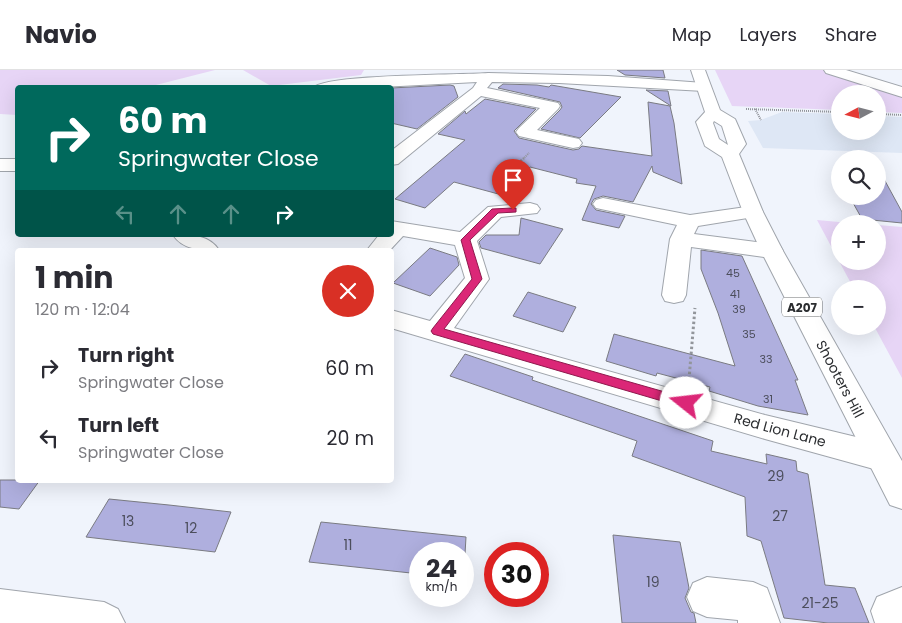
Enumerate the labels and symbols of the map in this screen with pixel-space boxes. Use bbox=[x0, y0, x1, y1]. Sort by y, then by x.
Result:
north arrow bbox=[831, 85, 886, 140]
pin bbox=[492, 159, 534, 210]
house number: 45 bbox=[726, 265, 740, 281]
house number: 41 bbox=[730, 286, 740, 302]
road number: A207 bbox=[782, 298, 822, 316]
house number: 39 bbox=[732, 301, 746, 317]
house number: 35 bbox=[742, 326, 756, 342]
street label: Shooters Hill bbox=[811, 337, 869, 421]
house number: 33 bbox=[760, 351, 772, 367]
position arrow bbox=[659, 376, 711, 428]
house number: 31 bbox=[763, 391, 773, 407]
street label: Red Lion Lane bbox=[732, 408, 829, 452]
house number: 29 bbox=[768, 466, 784, 486]
house number: 27 bbox=[772, 506, 788, 526]
house number: 13 bbox=[122, 511, 134, 531]
house number: 12 bbox=[185, 518, 197, 538]
house number: 11 bbox=[344, 535, 352, 555]
speed limit sign: 30 bbox=[484, 542, 549, 607]
house number: 19 bbox=[646, 572, 660, 592]
house number: 21-25 bbox=[801, 593, 839, 613]

